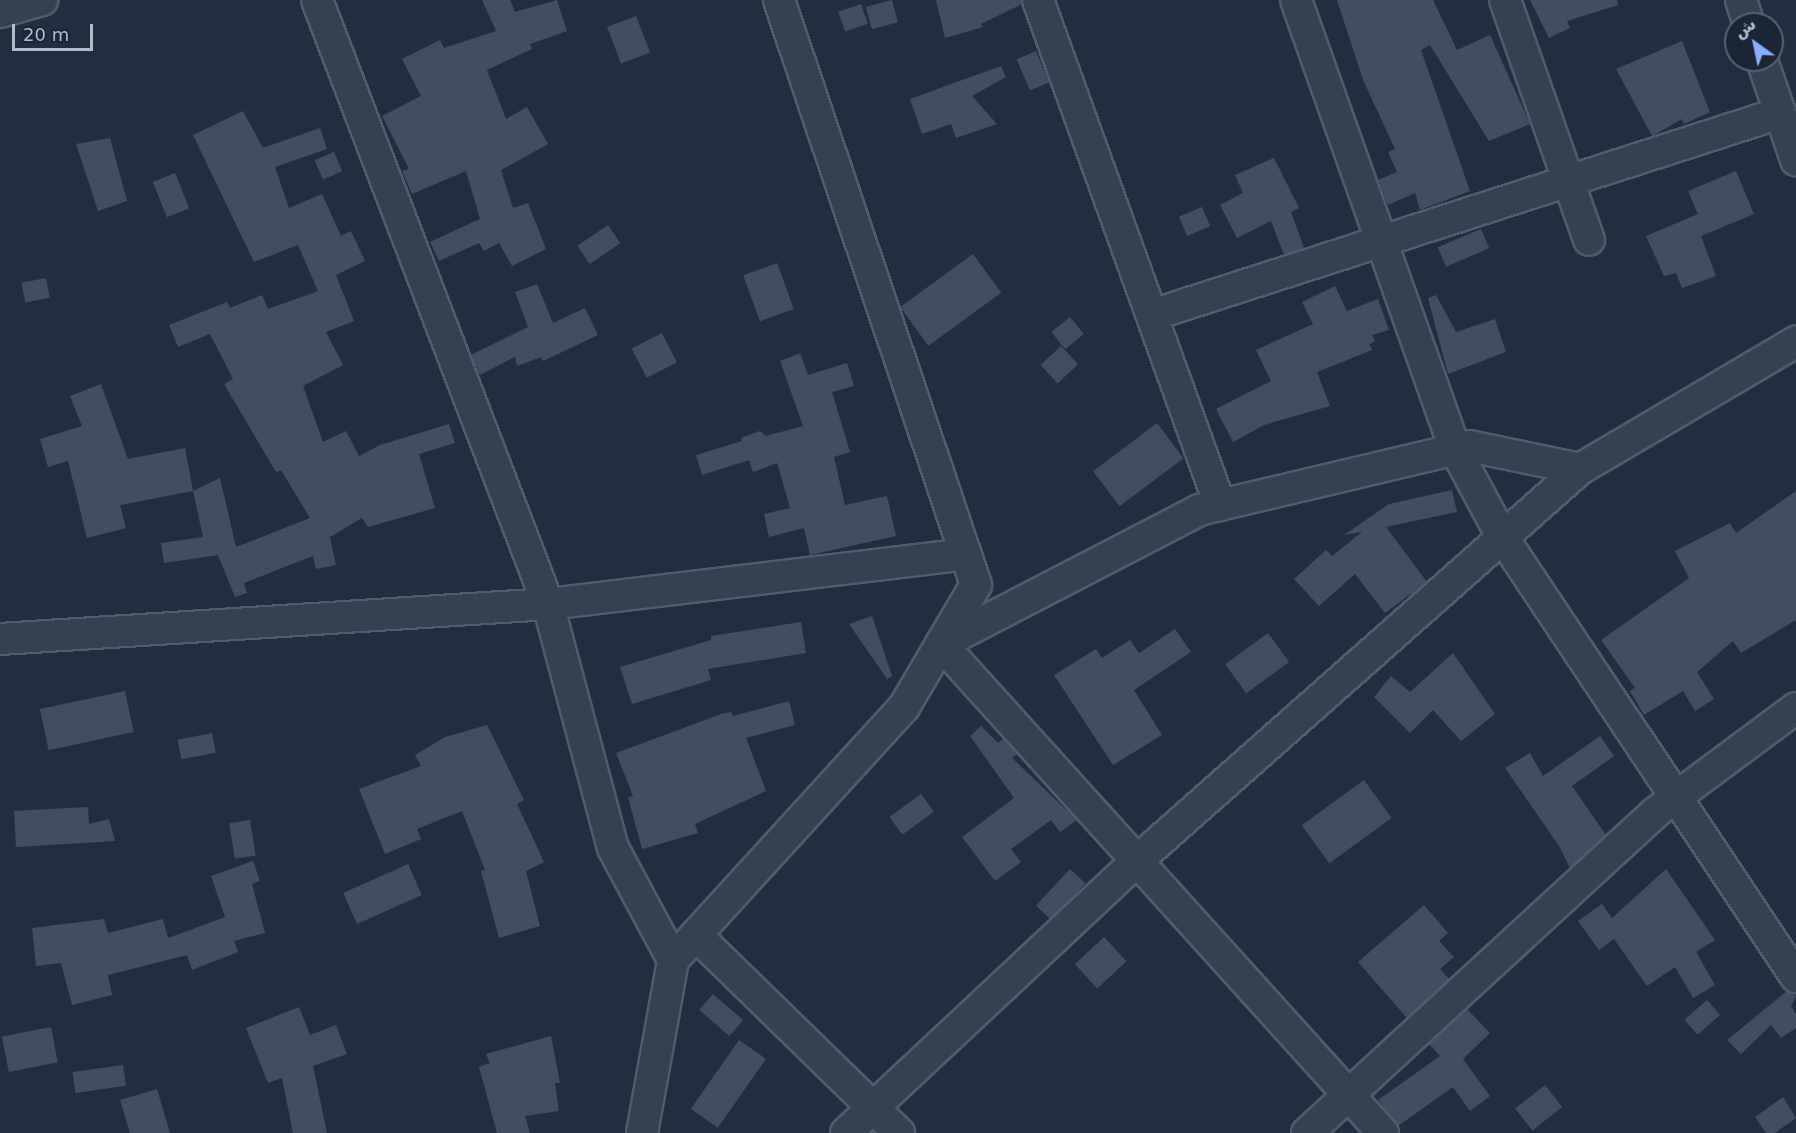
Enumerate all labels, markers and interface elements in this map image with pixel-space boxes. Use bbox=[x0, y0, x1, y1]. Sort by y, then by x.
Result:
scale bar bbox=[15, 12, 96, 50]
north arrow bbox=[1724, 12, 1784, 72]
text: ش bbox=[1731, 14, 1759, 42]
text: 20 m bbox=[23, 24, 69, 45]

